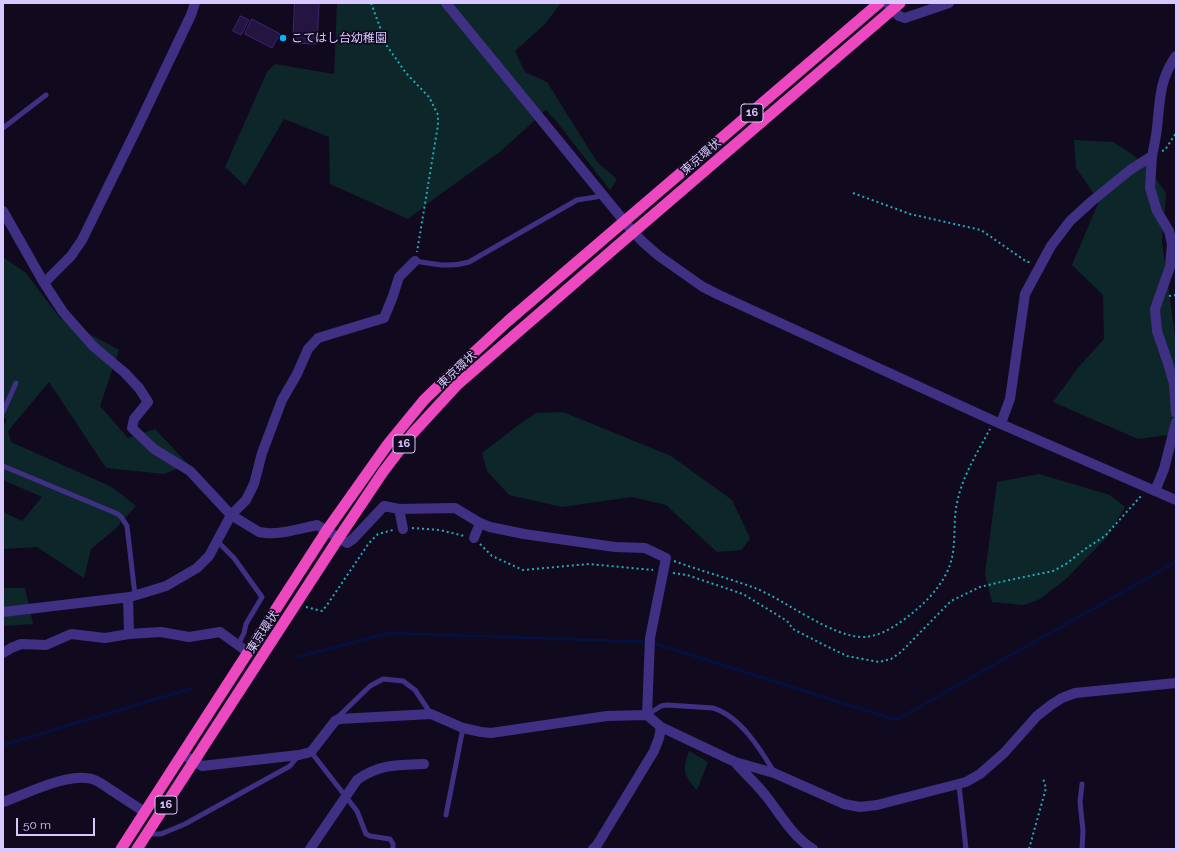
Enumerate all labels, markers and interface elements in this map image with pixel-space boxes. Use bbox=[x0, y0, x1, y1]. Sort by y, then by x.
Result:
place label: こてはし台幼稚園 bbox=[291, 31, 387, 45]
marker: こてはし台幼稚園 bbox=[278, 33, 288, 43]
road number: 16 bbox=[741, 104, 763, 122]
street label: 東京環状 bbox=[678, 136, 724, 178]
street label: 東京環状 bbox=[435, 348, 479, 392]
road number: 16 bbox=[393, 435, 415, 453]
street label: 東京環状 bbox=[244, 608, 282, 656]
road number: 16 bbox=[155, 796, 177, 814]
scale bar bbox=[18, 810, 97, 836]
text: 50 m bbox=[23, 818, 51, 832]

